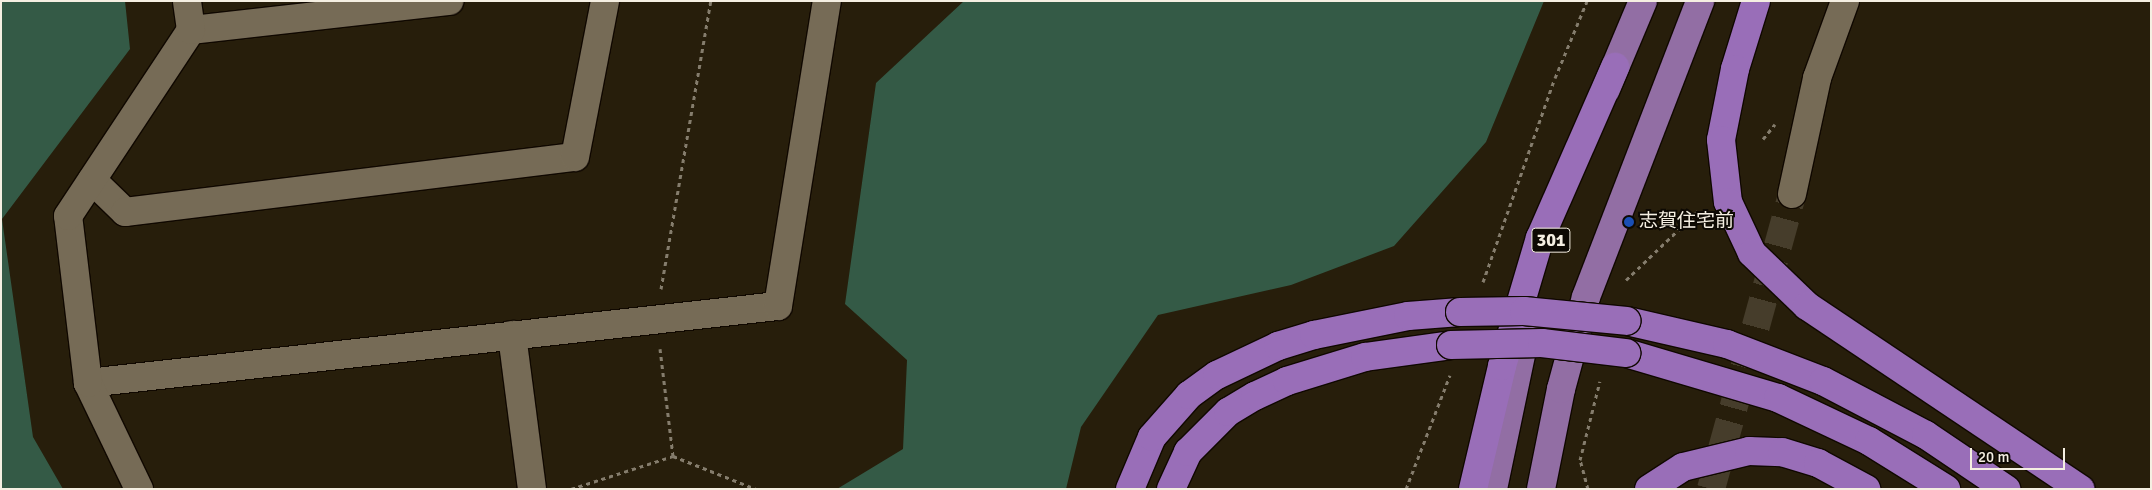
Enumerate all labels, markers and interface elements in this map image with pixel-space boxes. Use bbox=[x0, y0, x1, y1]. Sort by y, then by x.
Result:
place label: 志賀住宅前 bbox=[1639, 211, 1734, 233]
marker: 志賀住宅前 bbox=[1623, 216, 1635, 228]
road number: 301 bbox=[1531, 224, 1571, 256]
scale bar bbox=[1972, 438, 2067, 470]
text: 20 m bbox=[1978, 448, 2009, 466]

